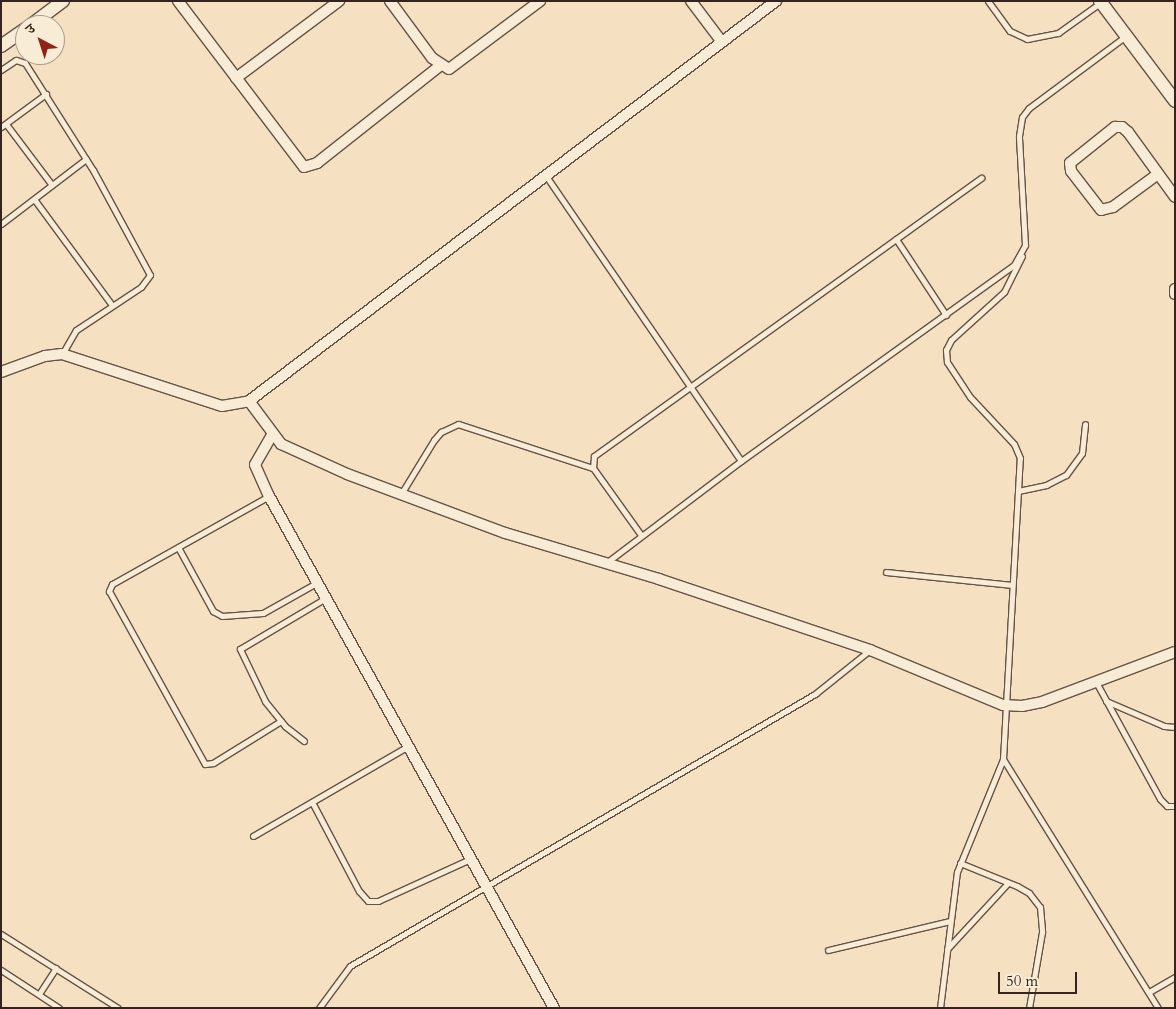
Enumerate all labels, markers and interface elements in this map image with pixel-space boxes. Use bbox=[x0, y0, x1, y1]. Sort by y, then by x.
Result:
north arrow bbox=[15, 15, 65, 65]
text: उ bbox=[22, 19, 40, 38]
scale bar bbox=[1001, 962, 1080, 994]
text: 50 m bbox=[1006, 971, 1038, 991]

